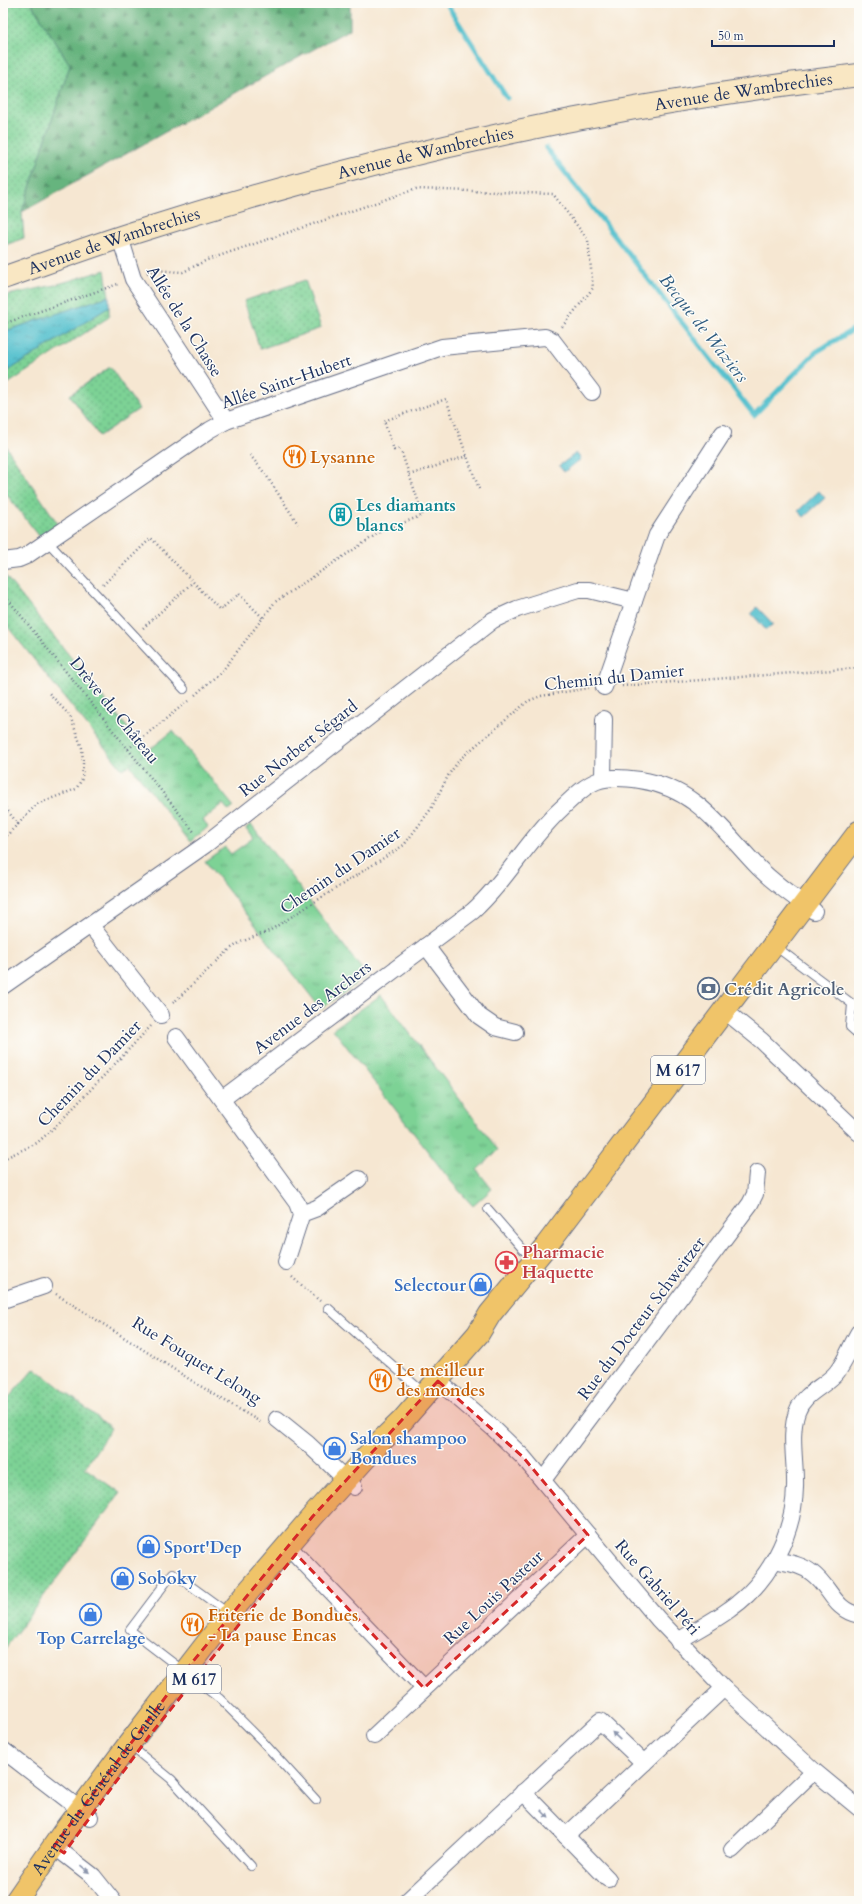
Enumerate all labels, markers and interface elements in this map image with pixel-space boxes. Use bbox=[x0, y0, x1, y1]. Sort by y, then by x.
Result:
scale bar bbox=[712, 22, 834, 48]
text: 50 m bbox=[718, 28, 745, 44]
street label: Avenue de Wambrechies bbox=[653, 67, 834, 117]
street label: Avenue de Wambrechies bbox=[335, 121, 516, 185]
street label: Avenue de Wambrechies bbox=[25, 202, 203, 280]
street label: Allée de la Chasse bbox=[141, 261, 228, 381]
water label: Becque de Waziers bbox=[653, 269, 754, 388]
street label: Allée Saint-Hubert bbox=[218, 348, 355, 414]
restaurant icon: Lysanne bbox=[281, 444, 307, 470]
place label: Lysanne bbox=[310, 446, 375, 469]
place label: Les diamants blancs bbox=[356, 494, 456, 537]
building icon: Les diamants blancs bbox=[327, 502, 353, 528]
street label: Drève du Château bbox=[64, 652, 165, 768]
street label: Chemin du Damier bbox=[543, 659, 686, 696]
street label: Rue Norbert Ségard bbox=[234, 695, 362, 802]
street label: Chemin du Damier bbox=[276, 821, 406, 919]
street label: Avenue des Archers bbox=[249, 955, 376, 1059]
bank icon: Crédit Agricole bbox=[695, 976, 721, 1002]
place label: Crédit Agricole bbox=[724, 978, 844, 1001]
street label: Chemin du Damier bbox=[32, 1014, 147, 1132]
road number: M 617 bbox=[651, 1056, 705, 1084]
street label: Rue du Docteur Schweitzer bbox=[572, 1231, 711, 1405]
place label: Pharmacie Haquette bbox=[522, 1241, 605, 1284]
pharmacy icon: Pharmacie Haquette bbox=[493, 1249, 519, 1275]
shop icon: Selectour bbox=[468, 1272, 494, 1298]
place label: Selectour bbox=[394, 1274, 466, 1297]
street label: Rue Fouquet Lelong bbox=[128, 1311, 266, 1410]
place label: Le meilleur des mondes bbox=[396, 1359, 485, 1402]
restaurant icon: Le meilleur des mondes bbox=[368, 1367, 394, 1393]
place label: Salon shampoo Bondues bbox=[350, 1427, 467, 1470]
shop icon: Salon shampoo Bondues bbox=[322, 1435, 348, 1461]
shop icon: Sport'Dep bbox=[135, 1534, 161, 1560]
street label: Rue Gabriel Péri bbox=[610, 1535, 706, 1640]
place label: Sport'Dep bbox=[164, 1536, 242, 1559]
street label: Rue Louis Pasteur bbox=[438, 1544, 549, 1650]
shop icon: Soboky bbox=[109, 1565, 135, 1591]
place label: Soboky bbox=[138, 1567, 197, 1590]
shop icon: Top Carrelage bbox=[78, 1601, 104, 1627]
place label: Friterie de Bondues - La pause Encas bbox=[208, 1604, 358, 1647]
restaurant icon: Friterie de Bondues - La pause Encas bbox=[180, 1612, 206, 1638]
place label: Top Carrelage bbox=[36, 1627, 146, 1650]
road number: M 617 bbox=[167, 1665, 221, 1693]
street label: Avenue du Général de Gaulle bbox=[26, 1696, 171, 1880]
one-way arrow bbox=[611, 1731, 621, 1741]
one-way arrow bbox=[540, 1809, 549, 1819]
one-way arrow bbox=[80, 1864, 91, 1873]

